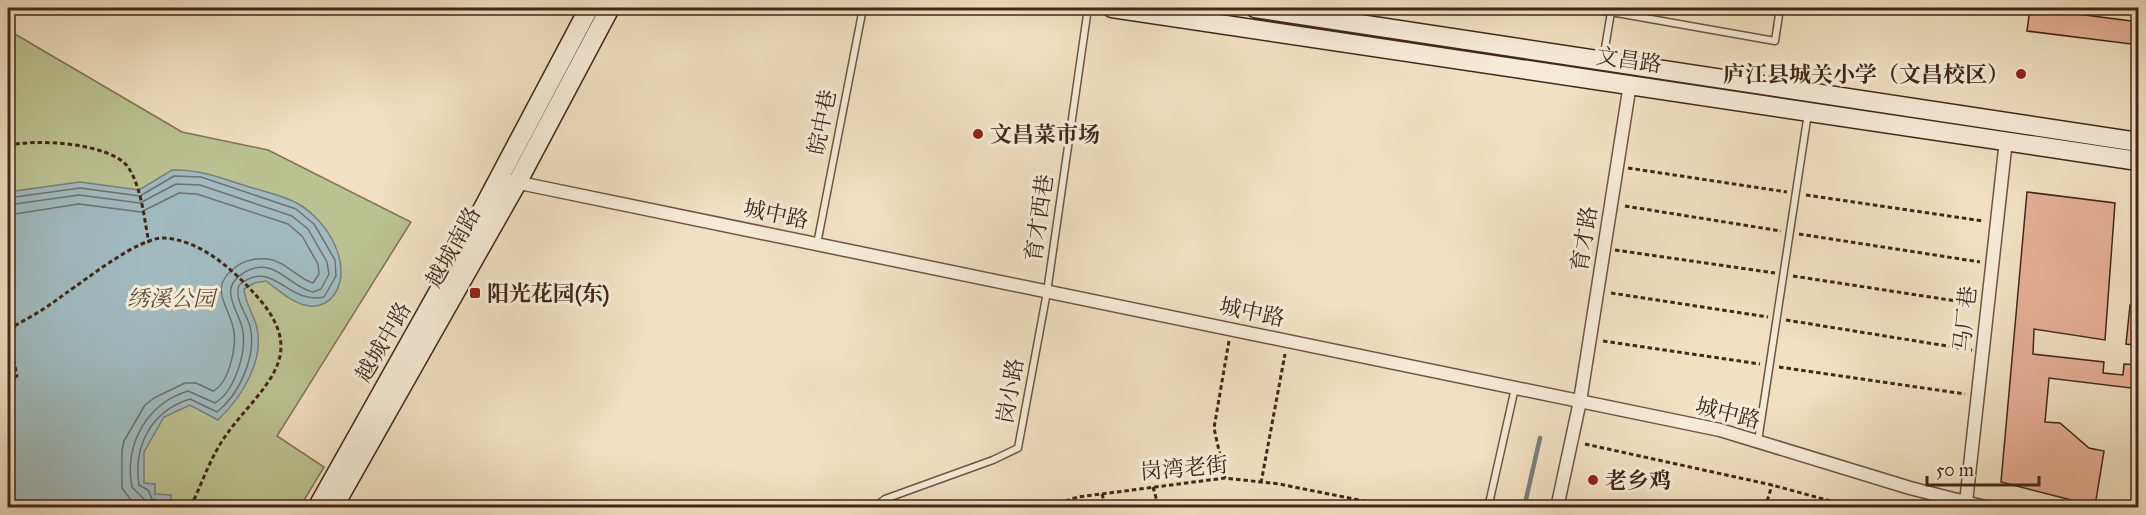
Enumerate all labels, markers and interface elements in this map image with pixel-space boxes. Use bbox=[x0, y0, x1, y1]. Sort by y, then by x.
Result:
street label: 文昌路 bbox=[1594, 42, 1664, 78]
place label: 庐江县城关小学（文昌校区） bbox=[1723, 61, 2009, 88]
marker: 庐江县城关小学（文昌校区） bbox=[2014, 67, 2028, 81]
street label: 皖中巷 bbox=[802, 87, 842, 157]
place label: 文昌菜市场 bbox=[990, 121, 1100, 148]
marker: 文昌菜市场 bbox=[971, 127, 985, 141]
street label: 育才西巷 bbox=[1020, 173, 1058, 263]
street label: 城中路 bbox=[741, 194, 811, 234]
street label: 越城南路 bbox=[420, 202, 486, 292]
street label: 育才路 bbox=[1566, 204, 1602, 274]
place label: 阳光花园(东) bbox=[487, 280, 609, 307]
park label: 绣溪公园 bbox=[127, 285, 218, 312]
street label: 马厂巷 bbox=[1948, 285, 1982, 353]
marker: 阳光花园(东) bbox=[468, 286, 482, 300]
street label: 城中路 bbox=[1217, 292, 1287, 332]
street label: 越城中路 bbox=[349, 297, 417, 387]
street label: 岗小路 bbox=[991, 356, 1029, 426]
street label: 城中路 bbox=[1693, 392, 1763, 434]
scale bar bbox=[1927, 449, 2040, 487]
street label: 岗湾老街 bbox=[1139, 451, 1229, 485]
text: 50 m bbox=[1936, 459, 1974, 481]
place label: 老乡鸡 bbox=[1605, 467, 1671, 494]
marker: 老乡鸡 bbox=[1586, 473, 1600, 487]

